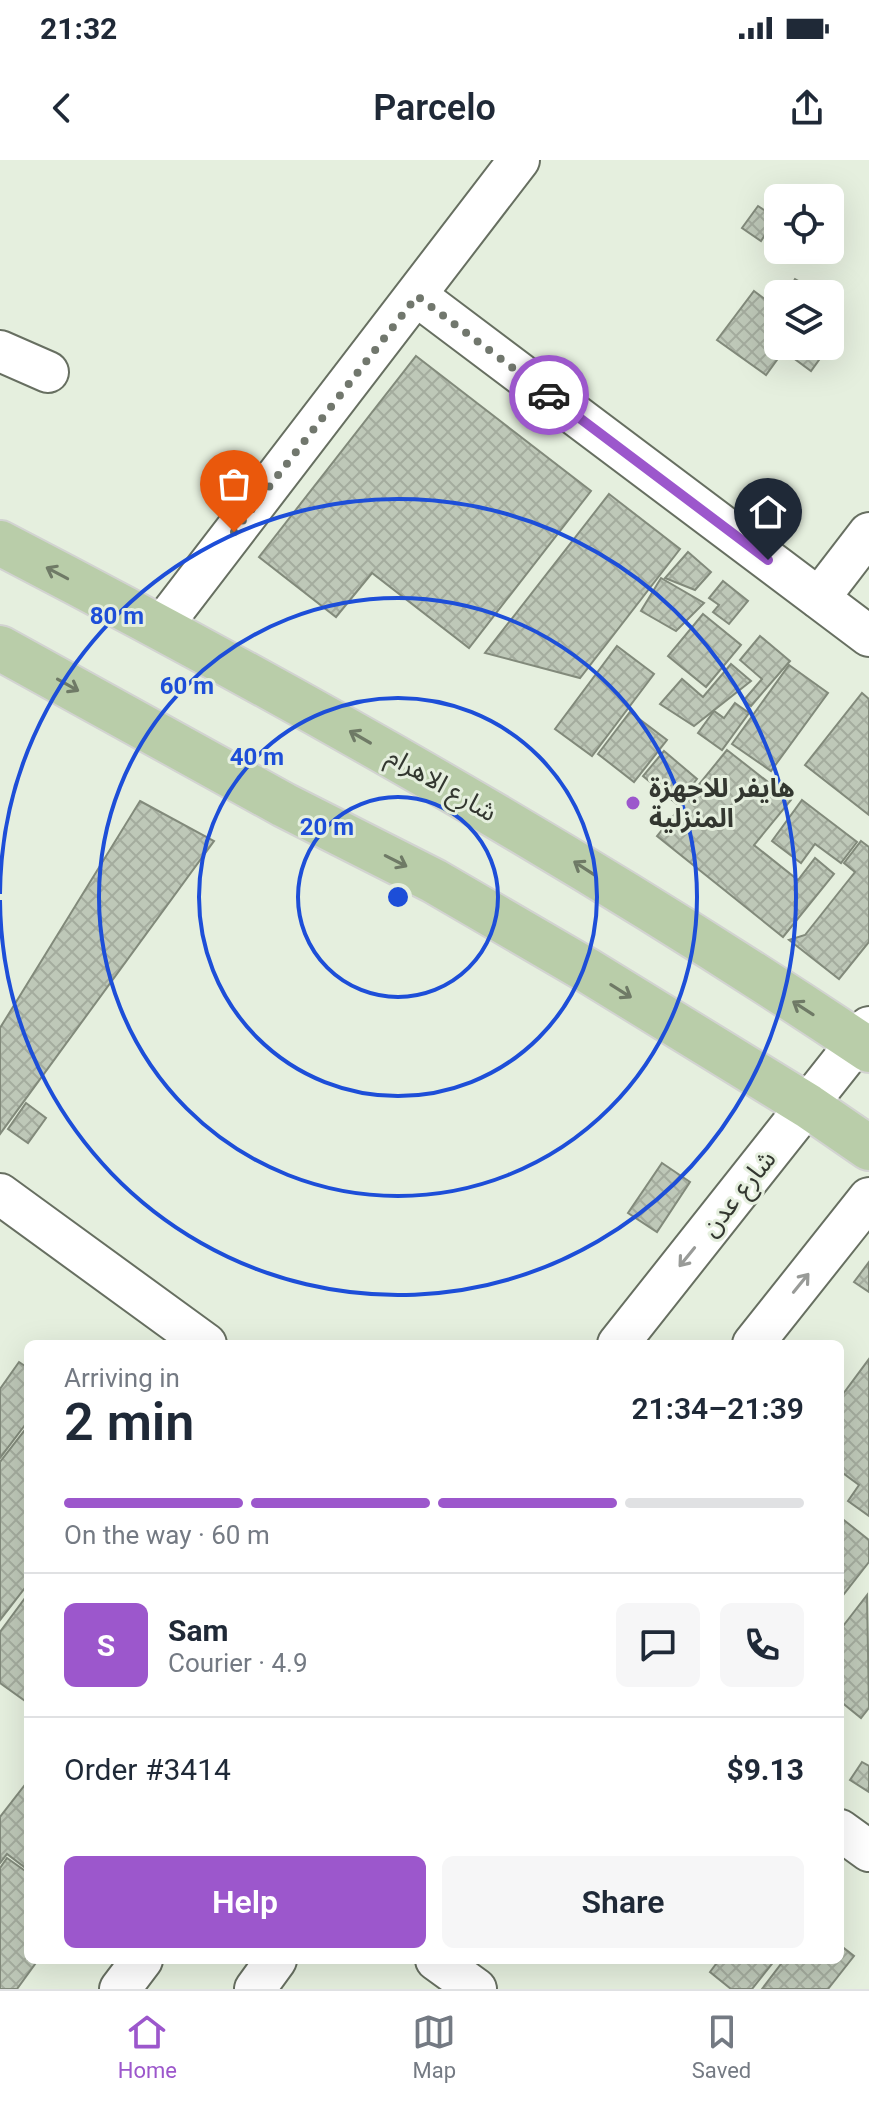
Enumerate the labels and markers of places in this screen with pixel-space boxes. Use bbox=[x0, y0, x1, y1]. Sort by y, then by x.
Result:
pin bbox=[200, 450, 268, 532]
pin bbox=[734, 478, 802, 560]
place label: هايفر للاجهزة المنزلية bbox=[649, 773, 795, 833]
marker: هايفر للاجهزة المنزلية bbox=[624, 794, 642, 812]
centre of rings bbox=[384, 883, 412, 911]

